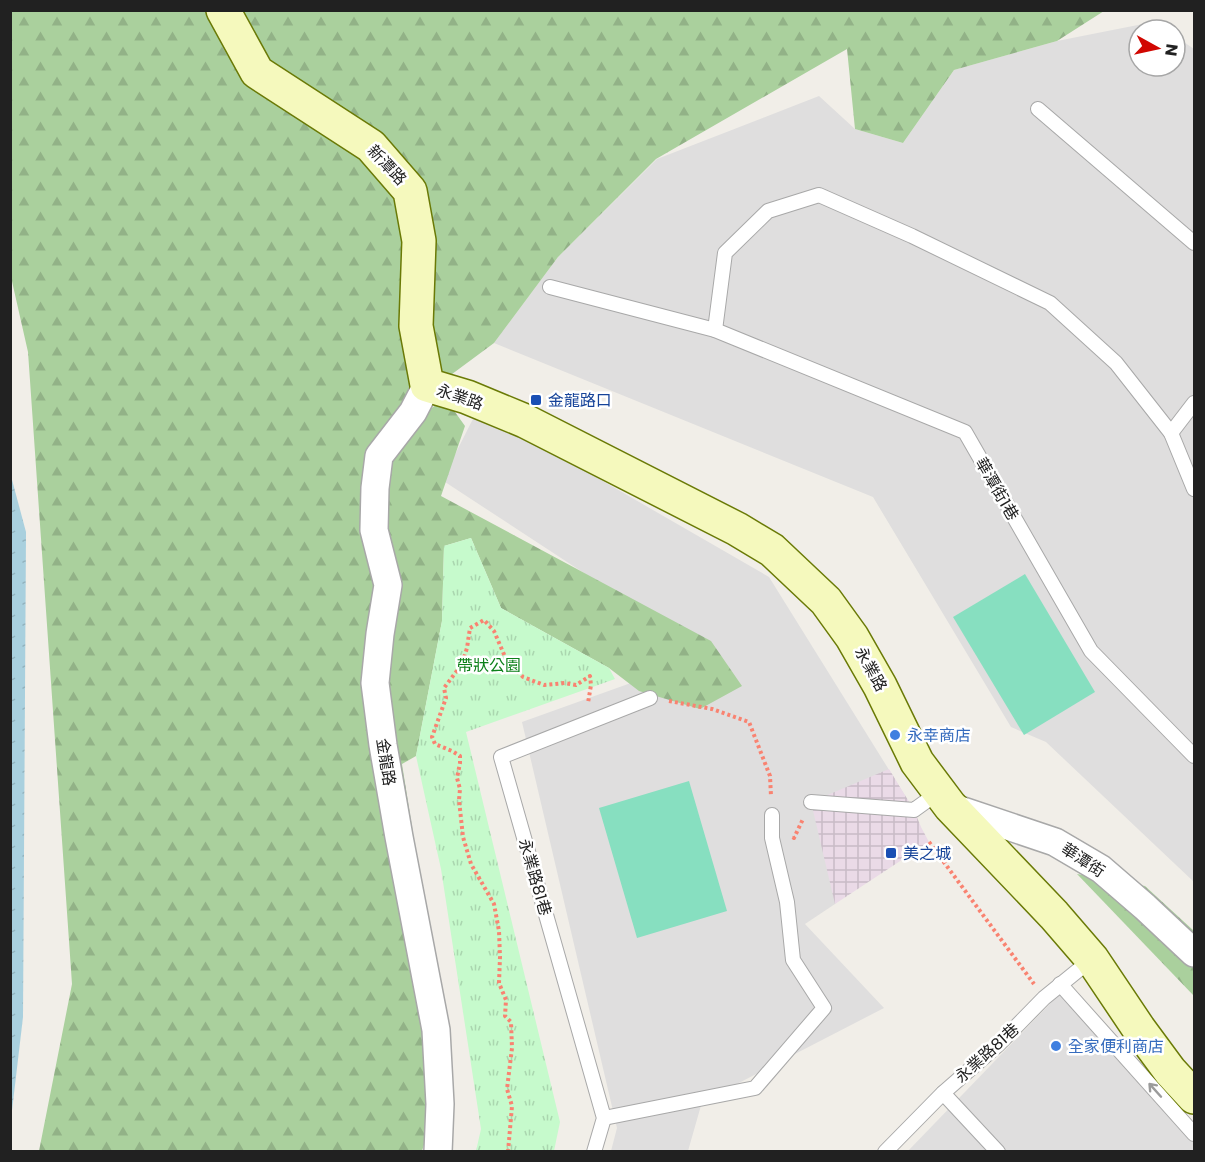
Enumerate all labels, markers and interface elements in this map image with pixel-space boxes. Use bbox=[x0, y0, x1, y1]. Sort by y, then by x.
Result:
north arrow bbox=[1127, 18, 1187, 78]
text: N bbox=[1159, 42, 1184, 58]
street label: 新潭路 bbox=[362, 140, 412, 190]
street label: 永業路 bbox=[434, 378, 486, 416]
place label: 金龍路口 bbox=[548, 389, 612, 412]
marker: 金龍路口 bbox=[529, 393, 543, 407]
street label: 華潭街1巷 bbox=[970, 453, 1024, 525]
street label: 永業路 bbox=[849, 642, 893, 696]
park label: 帶狀公園 bbox=[457, 654, 521, 677]
place label: 永幸商店 bbox=[907, 724, 971, 747]
marker: 永幸商店 bbox=[888, 728, 902, 742]
street label: 金龍路 bbox=[371, 736, 401, 788]
street label: 永業路81巷 bbox=[513, 836, 557, 918]
street label: 華潭街 bbox=[1057, 837, 1109, 883]
place label: 美之城 bbox=[903, 842, 951, 865]
marker: 美之城 bbox=[884, 846, 898, 860]
street label: 永業路81巷 bbox=[950, 1018, 1024, 1088]
place label: 全家便利商店 bbox=[1068, 1035, 1164, 1058]
marker: 全家便利商店 bbox=[1049, 1039, 1063, 1053]
one-way arrow bbox=[1148, 1083, 1162, 1098]

